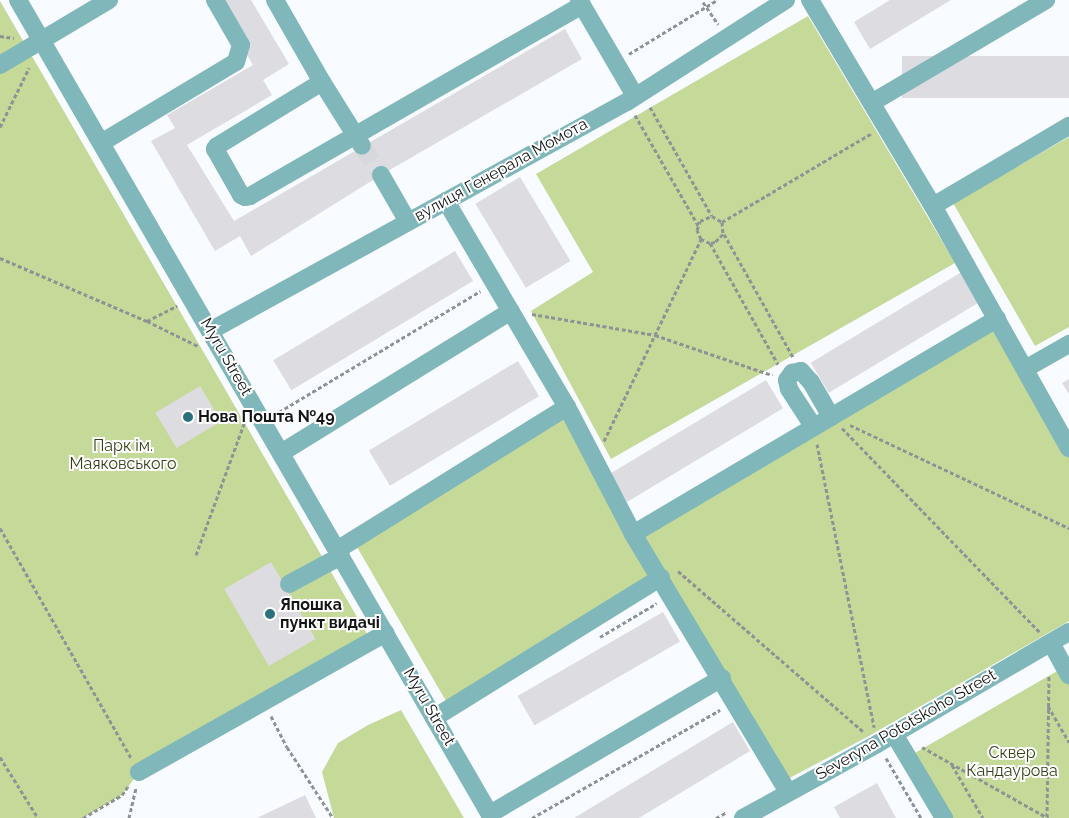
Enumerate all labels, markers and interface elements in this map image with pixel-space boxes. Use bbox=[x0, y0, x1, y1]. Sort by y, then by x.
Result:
street label: вулиця Генерала Момота bbox=[411, 114, 591, 226]
street label: Myru Street bbox=[196, 315, 256, 399]
place label: Нова Пошта №49 bbox=[198, 407, 335, 427]
marker: Нова Пошта №49 bbox=[182, 411, 194, 423]
park label: Парк ім. Маяковського bbox=[70, 436, 176, 474]
place label: Япошка пункт видачі bbox=[280, 595, 380, 633]
marker: Япошка пункт видачі bbox=[264, 608, 276, 620]
street label: Myru Street bbox=[399, 665, 459, 749]
street label: Severyna Pototskoho Street bbox=[813, 666, 999, 784]
park label: Сквер Кандаурова bbox=[966, 743, 1058, 781]

